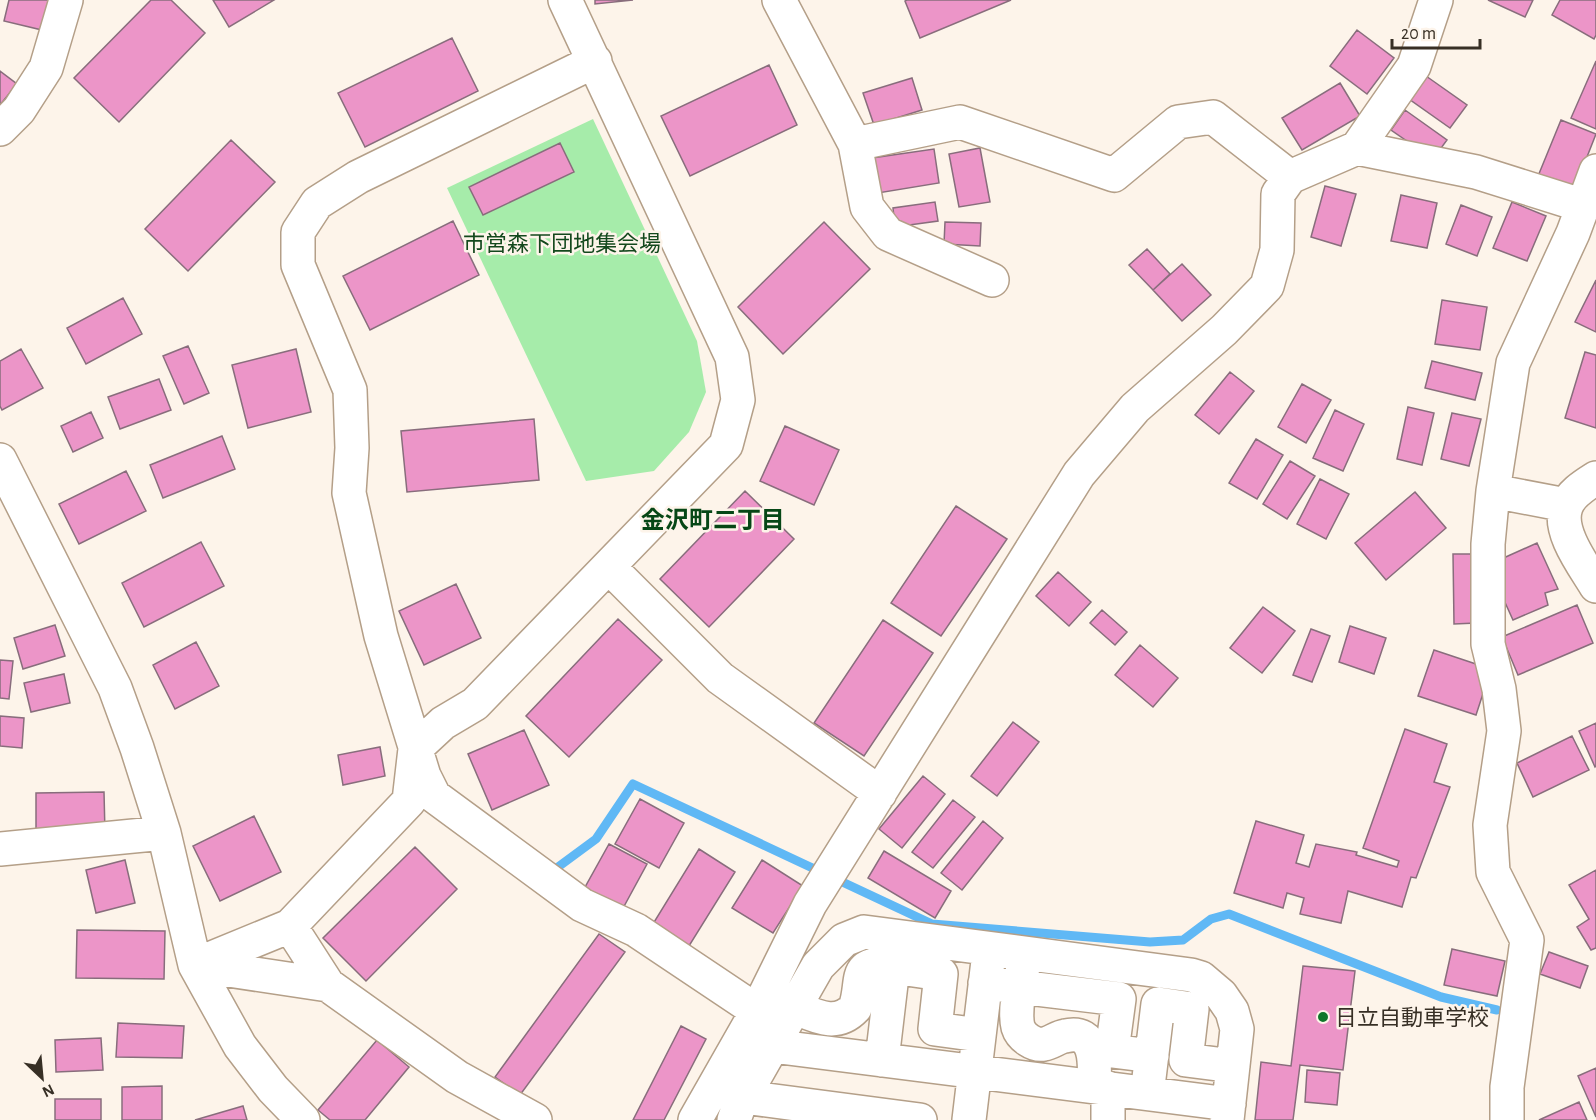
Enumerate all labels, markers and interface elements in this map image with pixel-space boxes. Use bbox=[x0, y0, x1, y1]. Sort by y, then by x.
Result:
scale bar bbox=[1392, 12, 1480, 50]
text: 20 m bbox=[1401, 25, 1436, 43]
park label: 市営森下団地集会場 bbox=[463, 232, 661, 255]
district label: 金沢町二丁目 bbox=[641, 507, 785, 533]
place label: 日立自動車学校 bbox=[1335, 1006, 1489, 1029]
marker: 日立自動車学校 bbox=[1316, 1010, 1330, 1024]
north arrow bbox=[12, 1048, 72, 1108]
text: N bbox=[40, 1081, 57, 1100]

